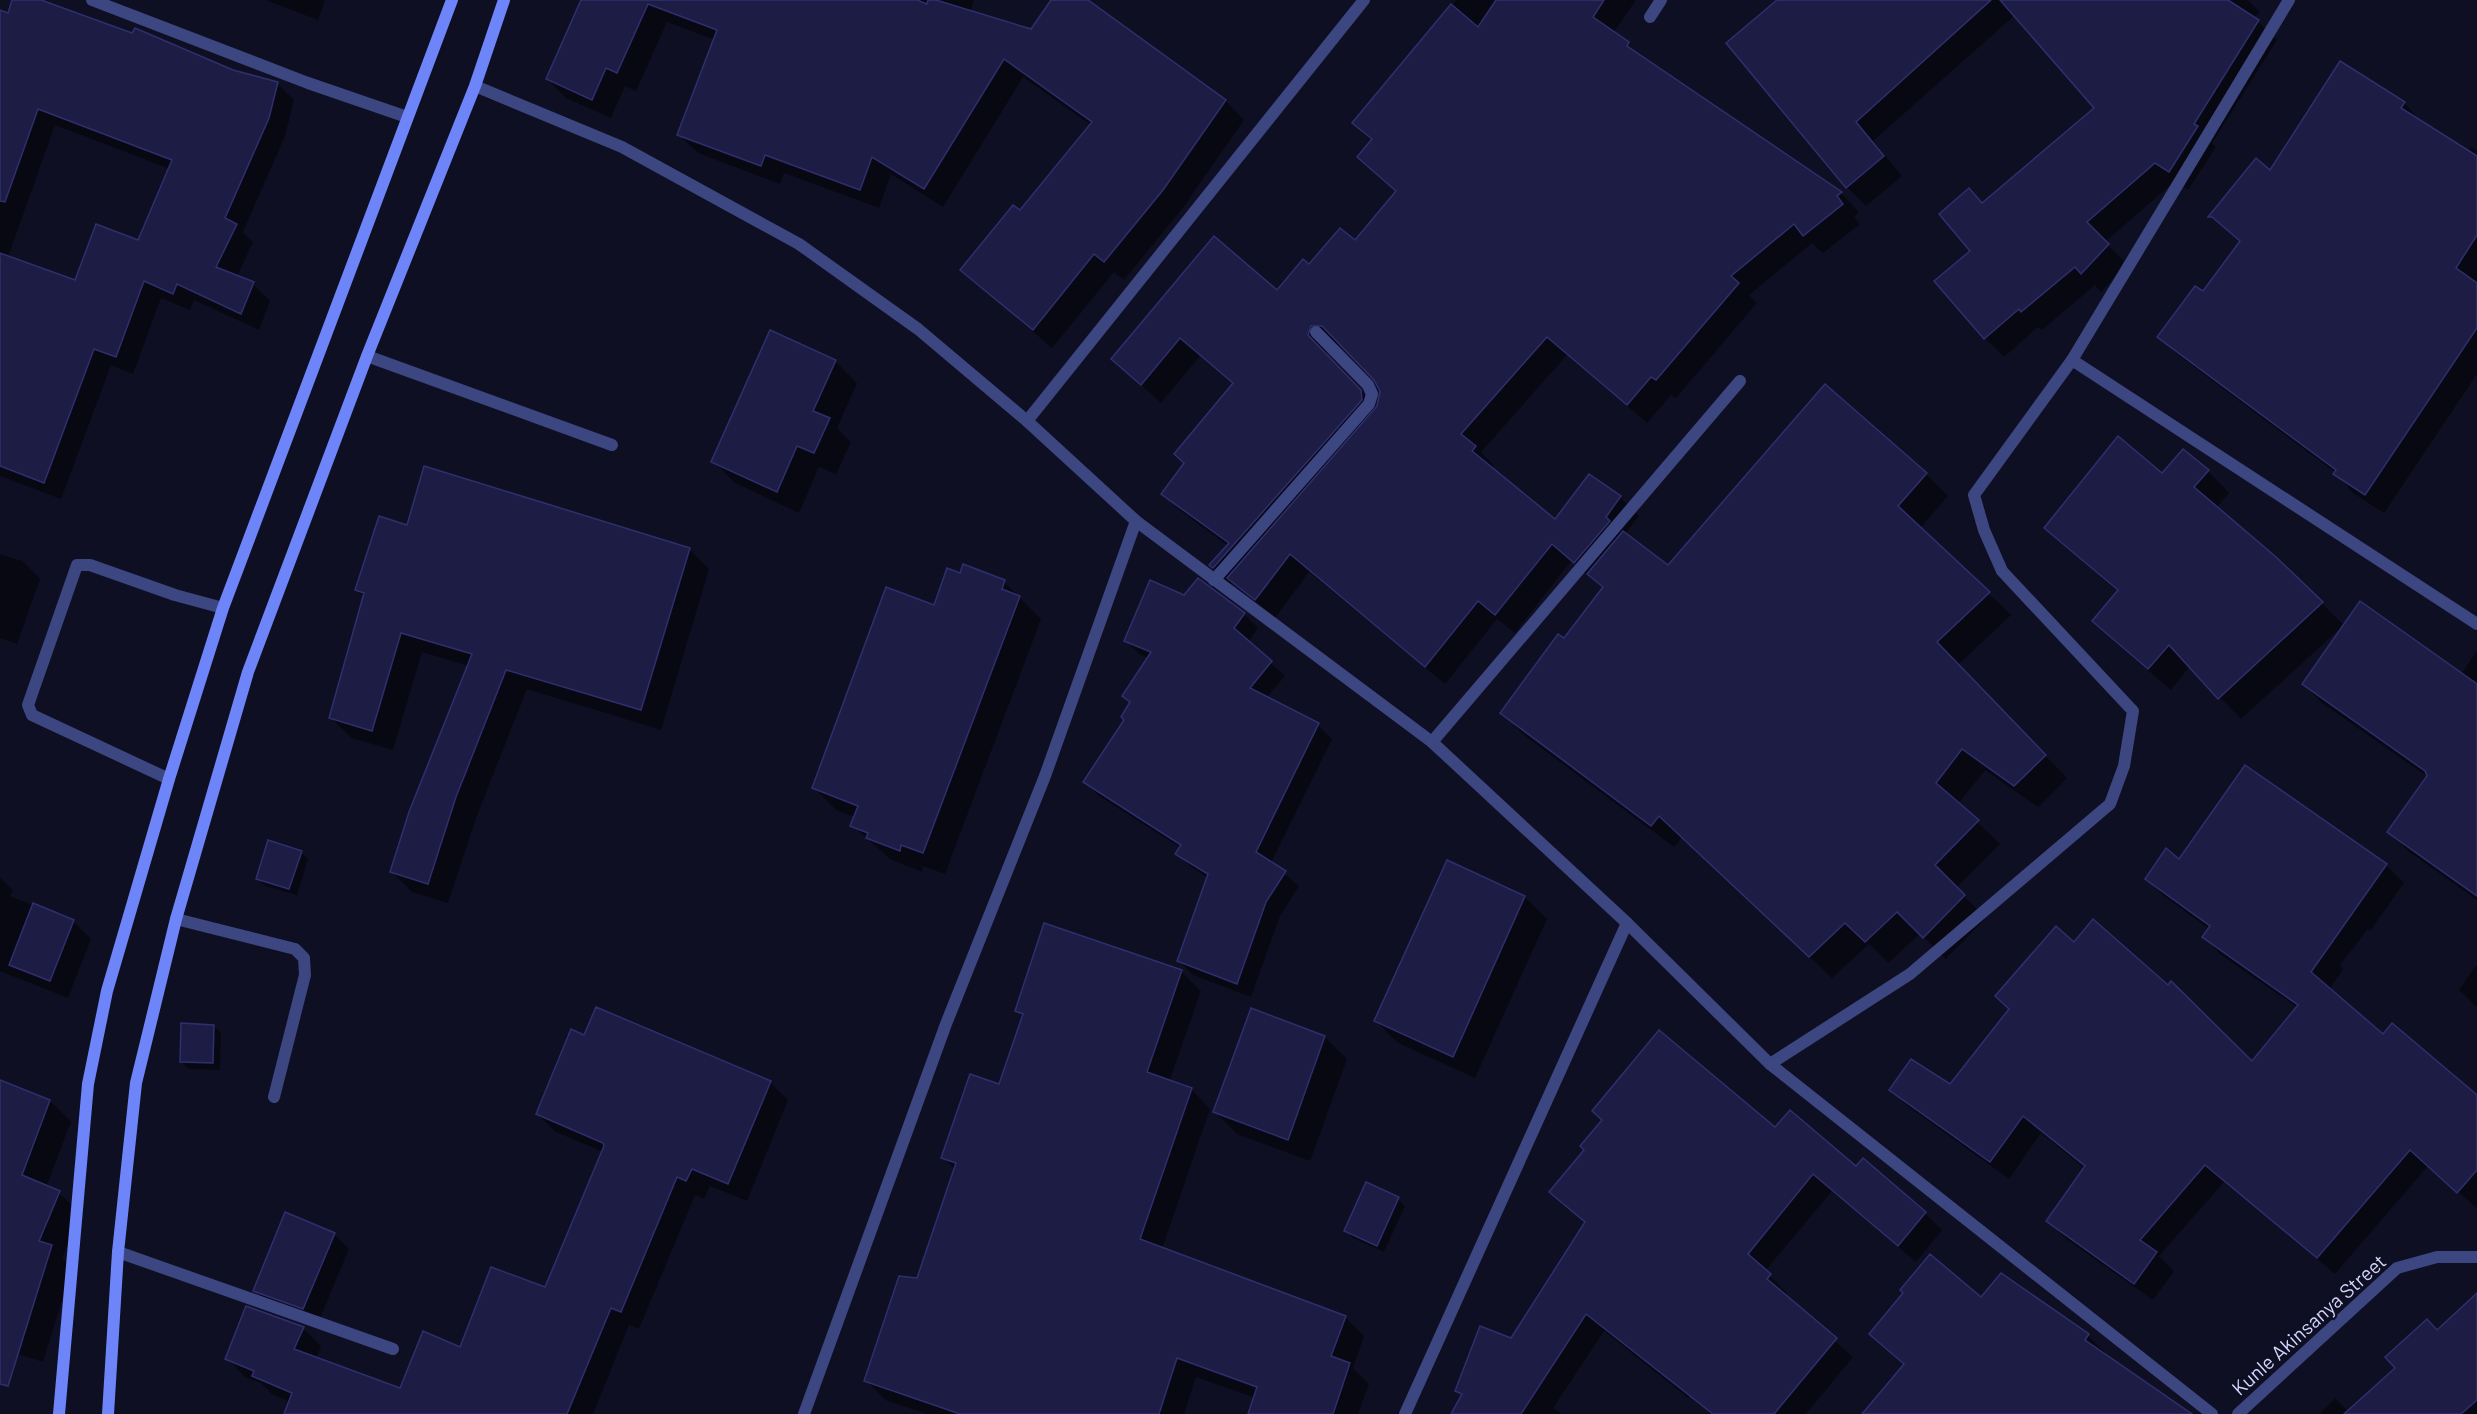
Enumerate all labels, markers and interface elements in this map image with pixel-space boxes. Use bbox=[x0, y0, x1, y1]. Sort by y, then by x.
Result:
street label: Kunle Akinsanya Street bbox=[2226, 1249, 2390, 1400]

